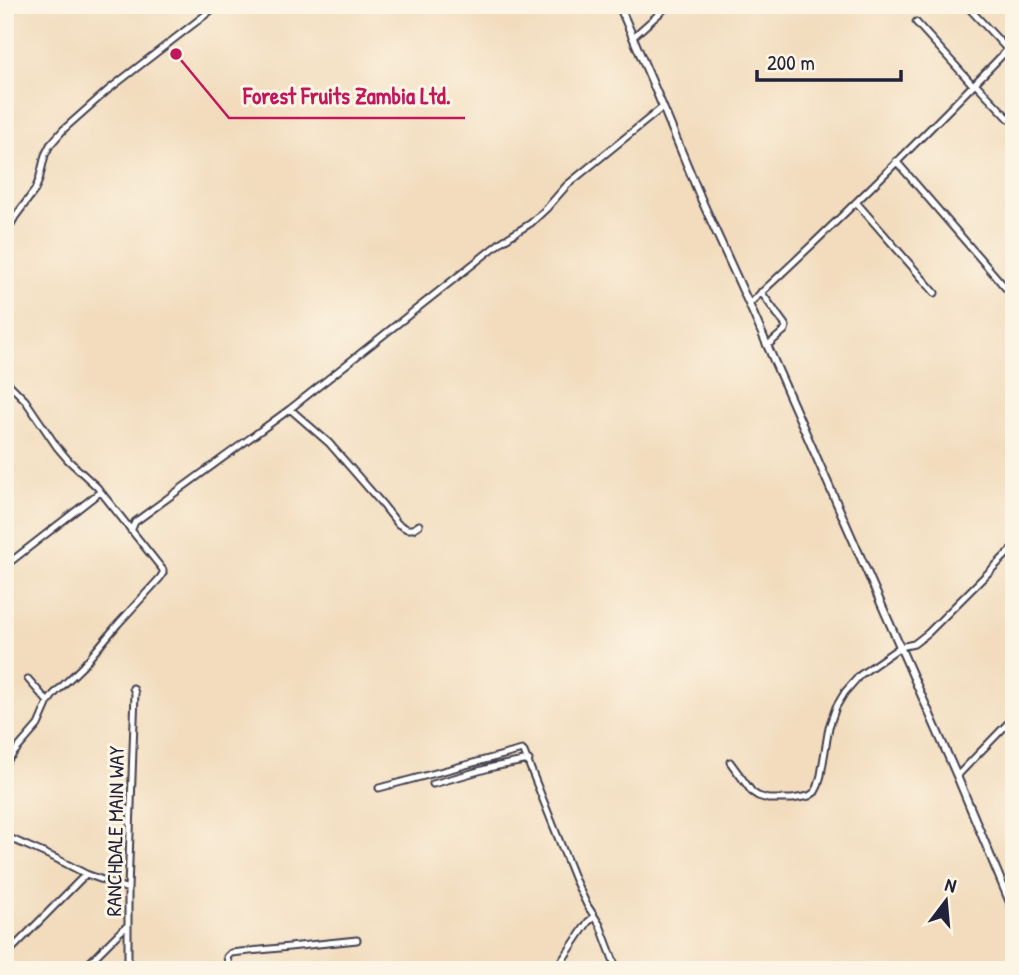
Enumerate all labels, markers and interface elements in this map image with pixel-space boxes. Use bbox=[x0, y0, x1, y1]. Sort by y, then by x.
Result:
scale bar bbox=[757, 38, 900, 82]
text: 200 m bbox=[767, 48, 815, 77]
callout: Forest Fruits Zambia Ltd. bbox=[229, 74, 465, 118]
text: Forest Fruits Zambia Ltd. bbox=[242, 80, 451, 111]
street label: RANCHDALE MAIN WAY bbox=[99, 745, 131, 917]
north arrow bbox=[911, 866, 981, 936]
text: N bbox=[942, 871, 959, 899]

